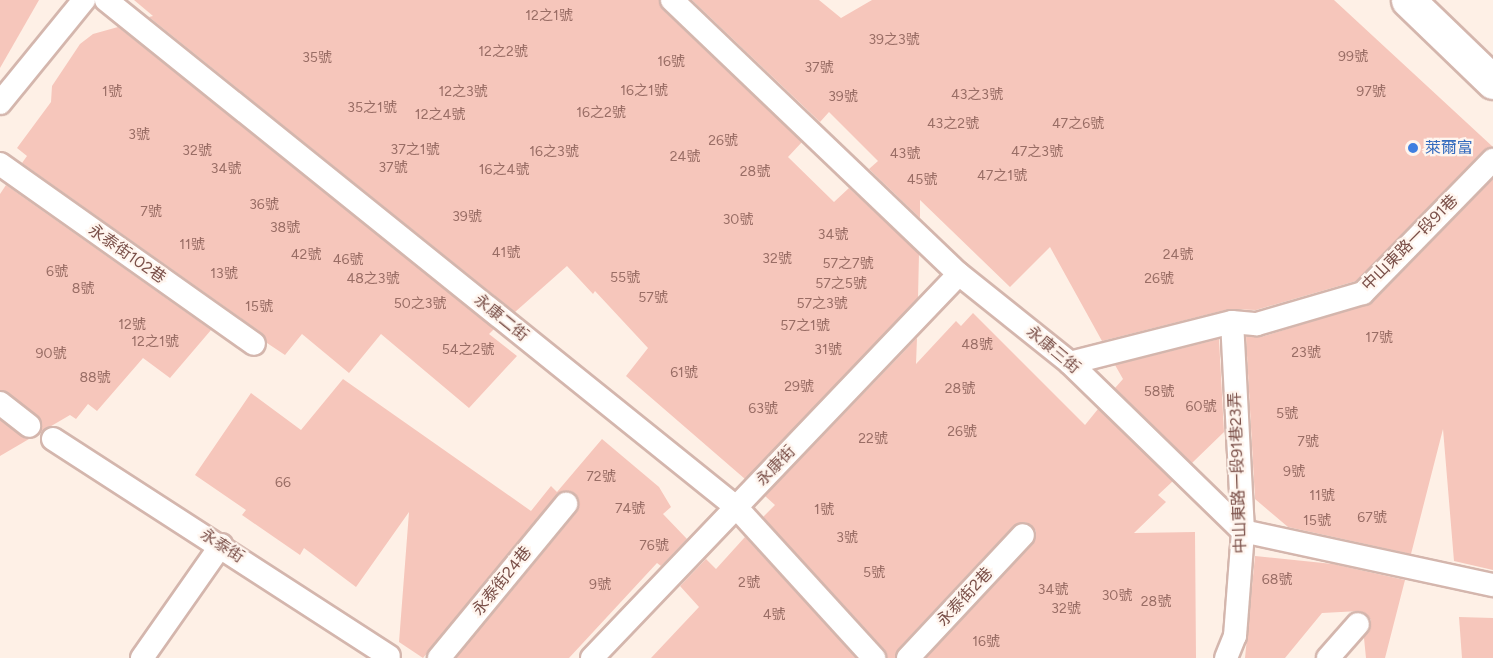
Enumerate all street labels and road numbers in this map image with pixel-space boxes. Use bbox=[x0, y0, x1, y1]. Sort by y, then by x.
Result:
street label: 中山東路一段91巷 bbox=[1358, 191, 1462, 295]
street label: 永泰街102巷 bbox=[85, 220, 169, 288]
street label: 永康二街 bbox=[470, 290, 532, 346]
street label: 永康三街 bbox=[1022, 322, 1084, 378]
street label: 中山東路一段91巷23弄 bbox=[1226, 392, 1250, 554]
street label: 永康街 bbox=[752, 442, 800, 490]
street label: 永泰街 bbox=[197, 525, 247, 567]
street label: 永泰街24巷 bbox=[468, 543, 536, 619]
street label: 永泰街2巷 bbox=[933, 564, 997, 630]

